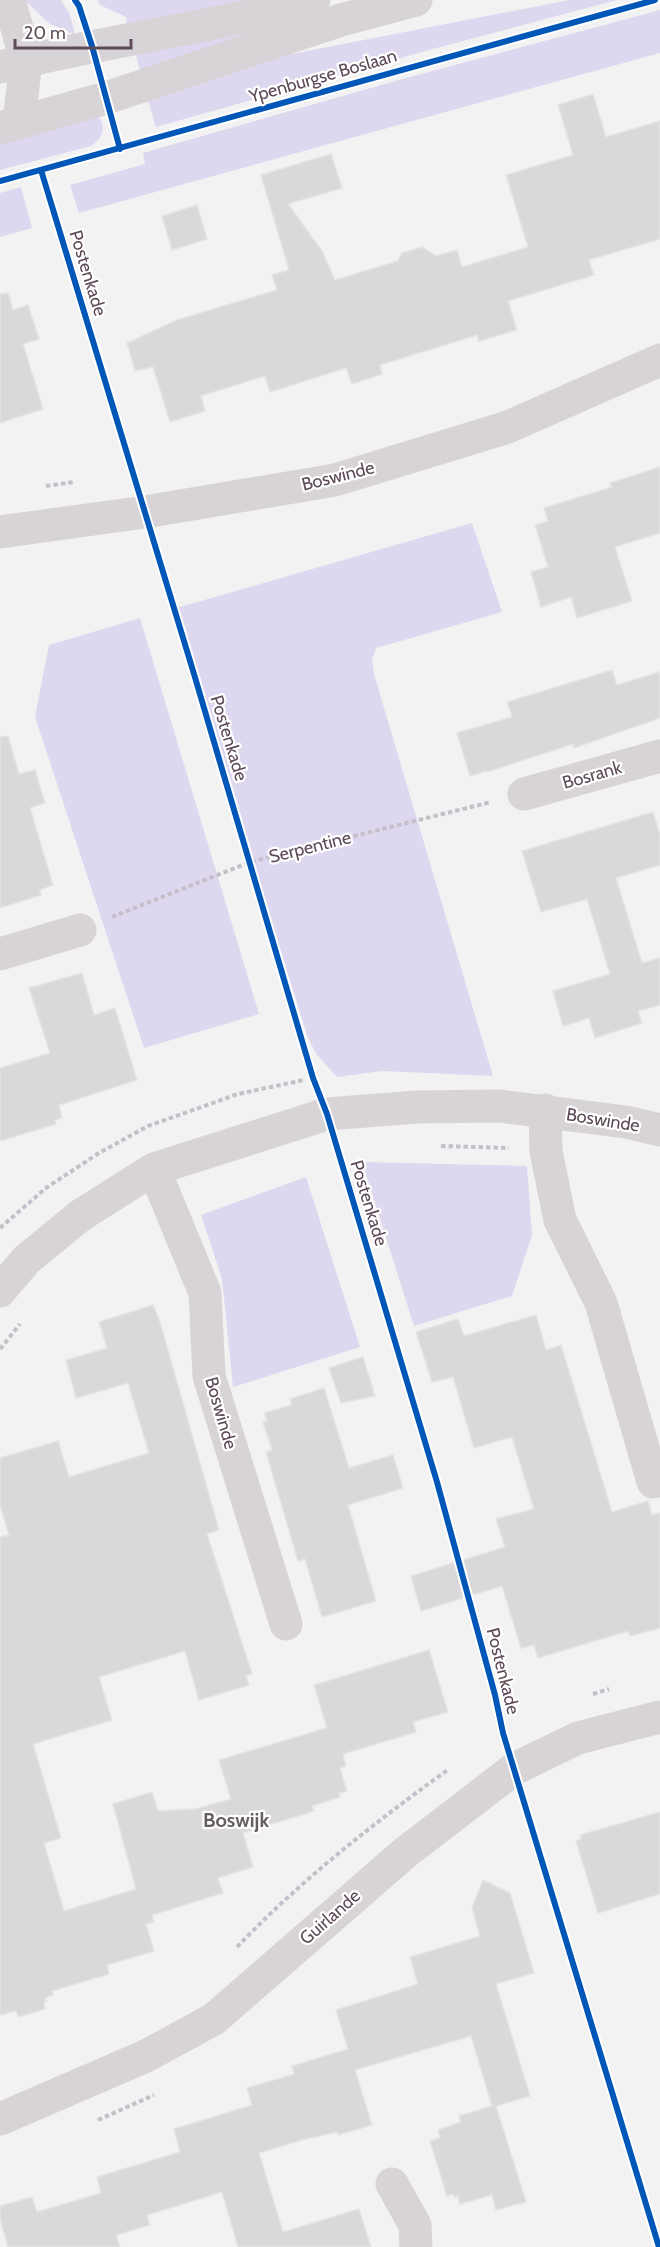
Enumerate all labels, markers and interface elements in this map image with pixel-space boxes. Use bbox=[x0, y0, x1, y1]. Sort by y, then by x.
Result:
scale bar bbox=[15, 12, 130, 50]
text: 20 m bbox=[24, 22, 66, 44]
street label: Ypenburgse Boslaan bbox=[246, 44, 399, 108]
street label: Postenkade bbox=[65, 227, 111, 319]
street label: Boswinde bbox=[299, 456, 377, 496]
street label: Postenkade bbox=[206, 692, 252, 784]
street label: Bosrank bbox=[560, 756, 625, 794]
street label: Serpentine bbox=[267, 826, 353, 868]
street label: Boswinde bbox=[565, 1103, 641, 1137]
street label: Postenkade bbox=[346, 1157, 392, 1249]
street label: Boswinde bbox=[200, 1374, 242, 1452]
street label: Postenkade bbox=[482, 1625, 524, 1717]
district label: Boswijk bbox=[203, 1808, 269, 1832]
street label: Guirlande bbox=[295, 1885, 365, 1949]

